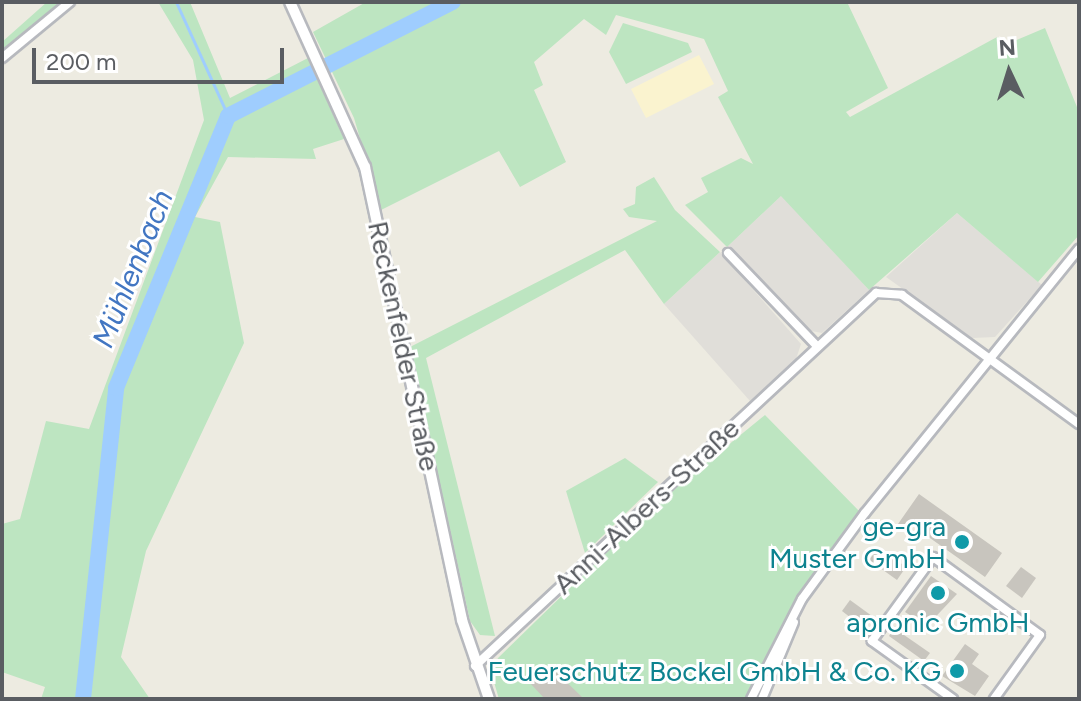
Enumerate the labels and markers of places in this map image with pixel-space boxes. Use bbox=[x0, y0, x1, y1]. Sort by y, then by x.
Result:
place label: ge-gra Muster GmbH bbox=[769, 509, 946, 575]
marker: ge-gra Muster GmbH bbox=[953, 533, 971, 551]
marker: apronic GmbH bbox=[929, 584, 947, 602]
place label: apronic GmbH bbox=[846, 605, 1030, 639]
place label: Feuerschutz Bockel GmbH & Co. KG bbox=[488, 654, 941, 688]
marker: Feuerschutz Bockel GmbH & Co. KG bbox=[948, 662, 966, 680]

